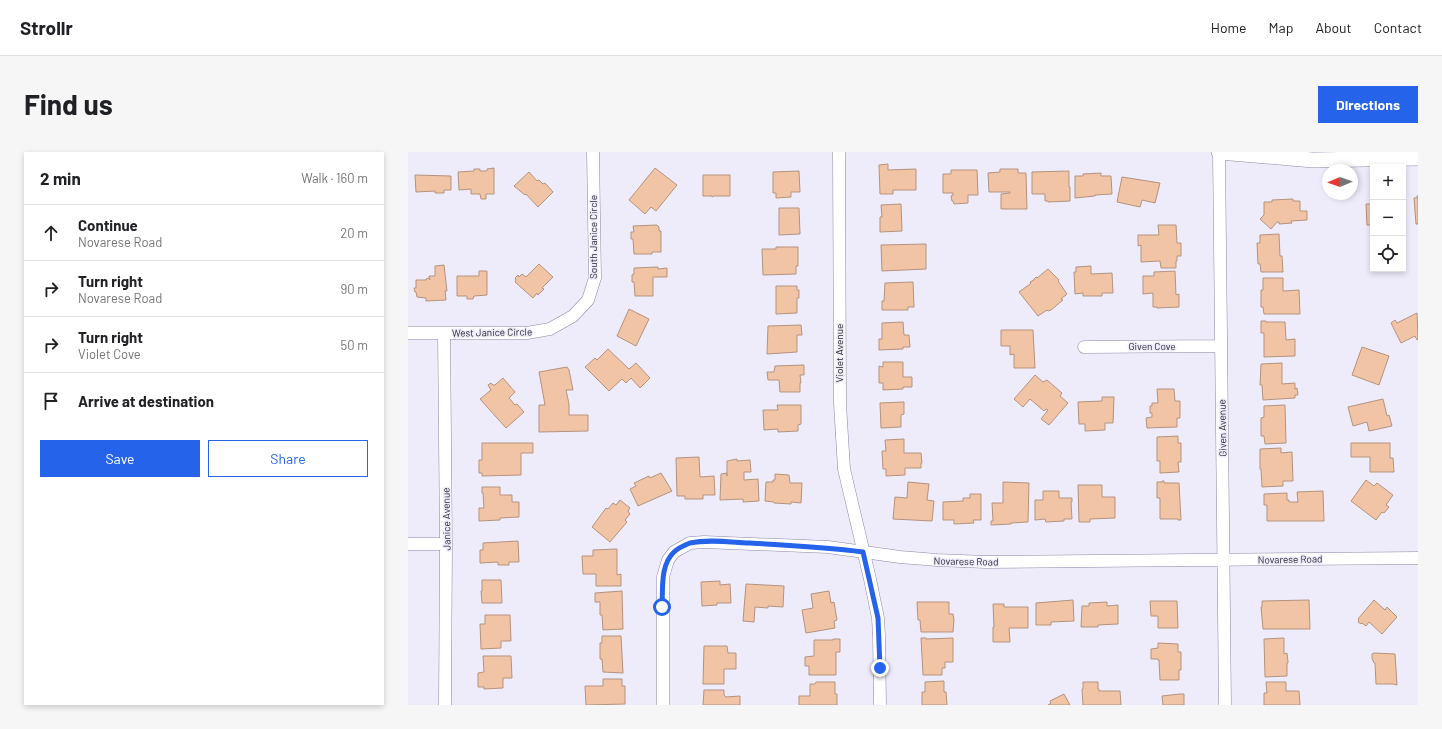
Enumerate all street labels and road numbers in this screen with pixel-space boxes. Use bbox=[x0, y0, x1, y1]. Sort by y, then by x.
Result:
street label: South Janice Circle bbox=[587, 195, 599, 279]
street label: Violet Avenue bbox=[833, 324, 845, 382]
street label: West Janice Circle bbox=[452, 325, 532, 339]
street label: Given Cove bbox=[1128, 340, 1176, 352]
street label: Given Avenue bbox=[1215, 399, 1229, 457]
street label: Janice Avenue bbox=[439, 487, 453, 551]
street label: Novarese Road bbox=[1257, 552, 1323, 566]
street label: Novarese Road bbox=[933, 554, 999, 568]

